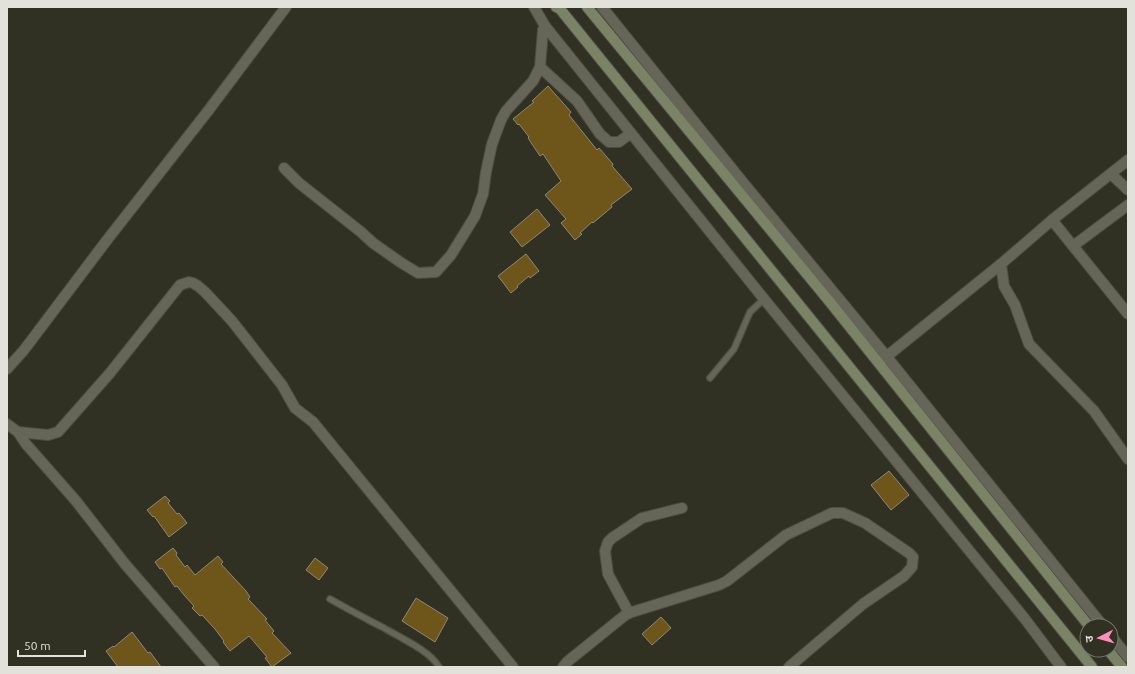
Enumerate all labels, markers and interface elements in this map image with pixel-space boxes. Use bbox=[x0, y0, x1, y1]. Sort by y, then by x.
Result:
north arrow bbox=[1079, 618, 1119, 658]
scale bar bbox=[18, 632, 85, 658]
text: उ bbox=[1083, 635, 1095, 643]
text: 50 m bbox=[24, 639, 51, 652]

